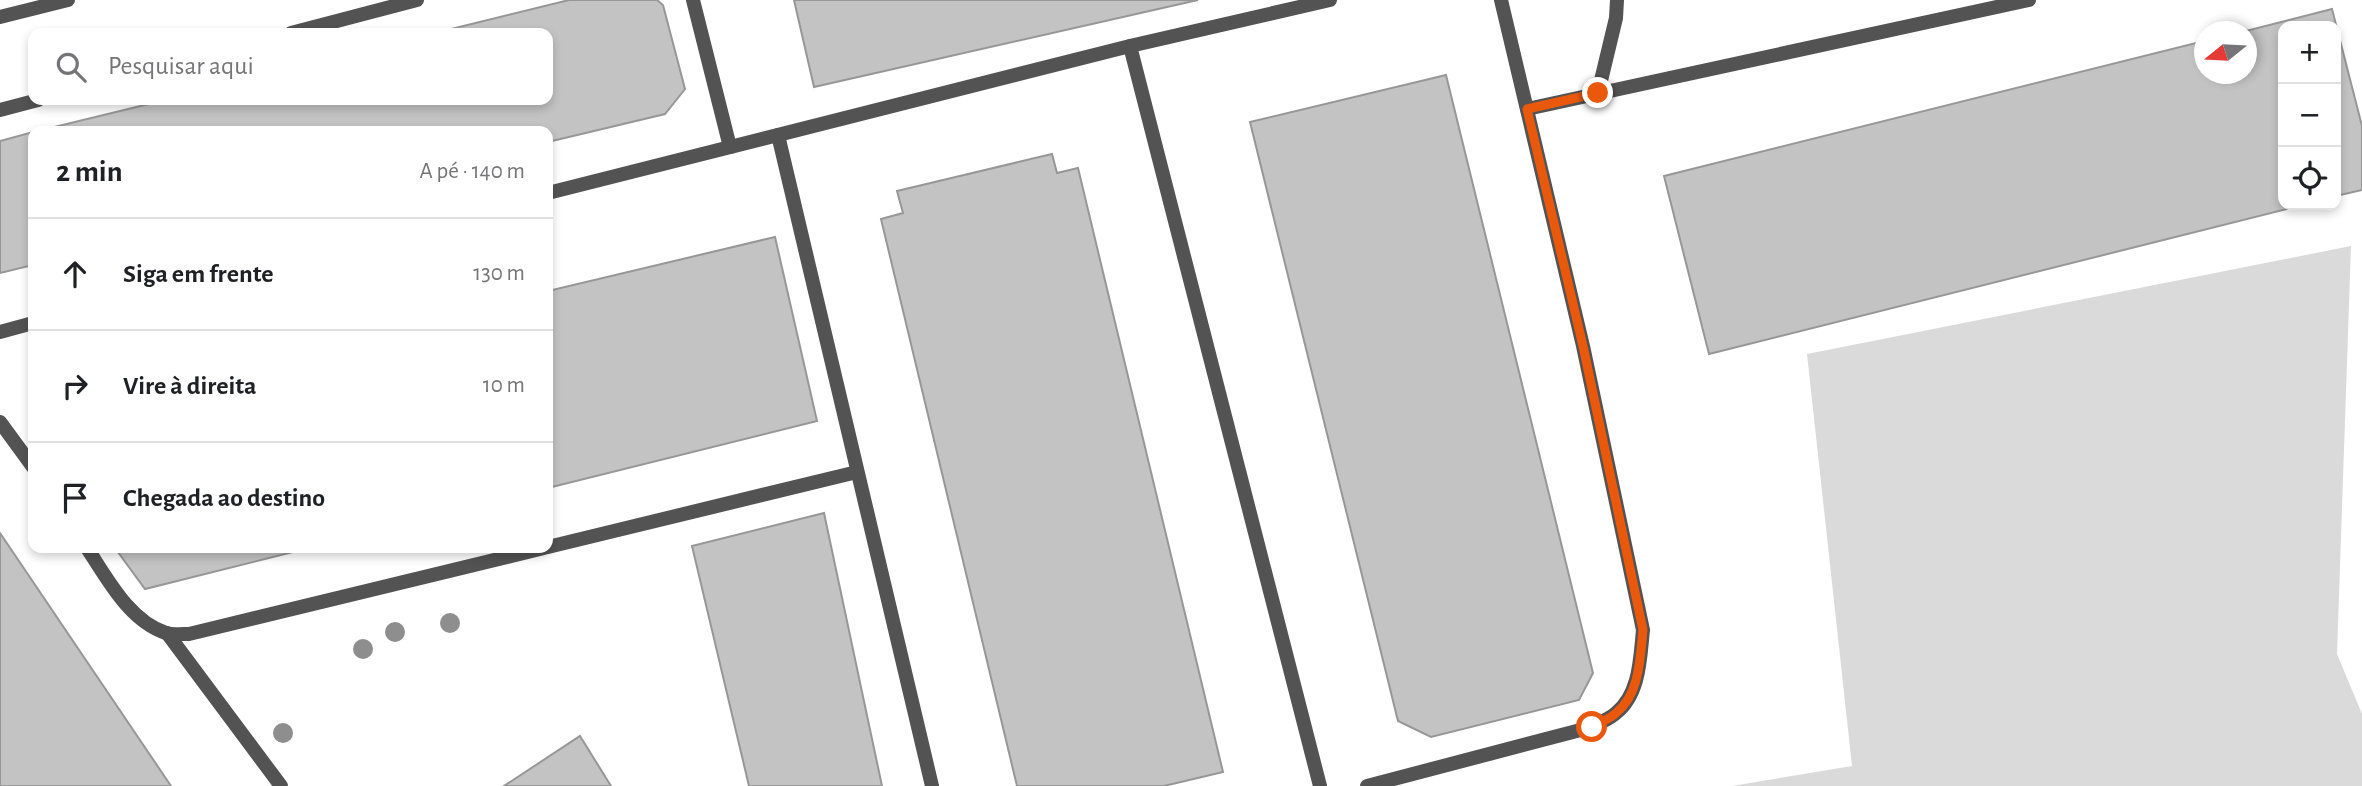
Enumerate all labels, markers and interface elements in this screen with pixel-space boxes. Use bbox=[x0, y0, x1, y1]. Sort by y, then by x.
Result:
north arrow bbox=[2194, 21, 2257, 84]
map controls bbox=[2278, 21, 2341, 210]
button: + bbox=[2278, 21, 2341, 84]
search box bbox=[28, 28, 553, 105]
icon: search bbox=[52, 48, 90, 86]
text: Pesquisar aqui bbox=[108, 53, 254, 79]
route end bbox=[1582, 77, 1613, 108]
button: − bbox=[2278, 84, 2341, 147]
button: locate bbox=[2278, 147, 2341, 210]
text: 2 min bbox=[56, 157, 123, 187]
text: A pé · 140 m bbox=[419, 160, 525, 183]
icon: ahead bbox=[56, 255, 94, 293]
text: Siga em frente bbox=[123, 261, 274, 287]
text: 130 m bbox=[473, 262, 525, 285]
icon: right bbox=[56, 367, 94, 405]
text: Vire à direita bbox=[123, 373, 257, 399]
text: 10 m bbox=[483, 374, 525, 397]
icon: arrive bbox=[56, 479, 94, 517]
text: Chegada ao destino bbox=[123, 485, 325, 511]
route start bbox=[1576, 711, 1607, 742]

